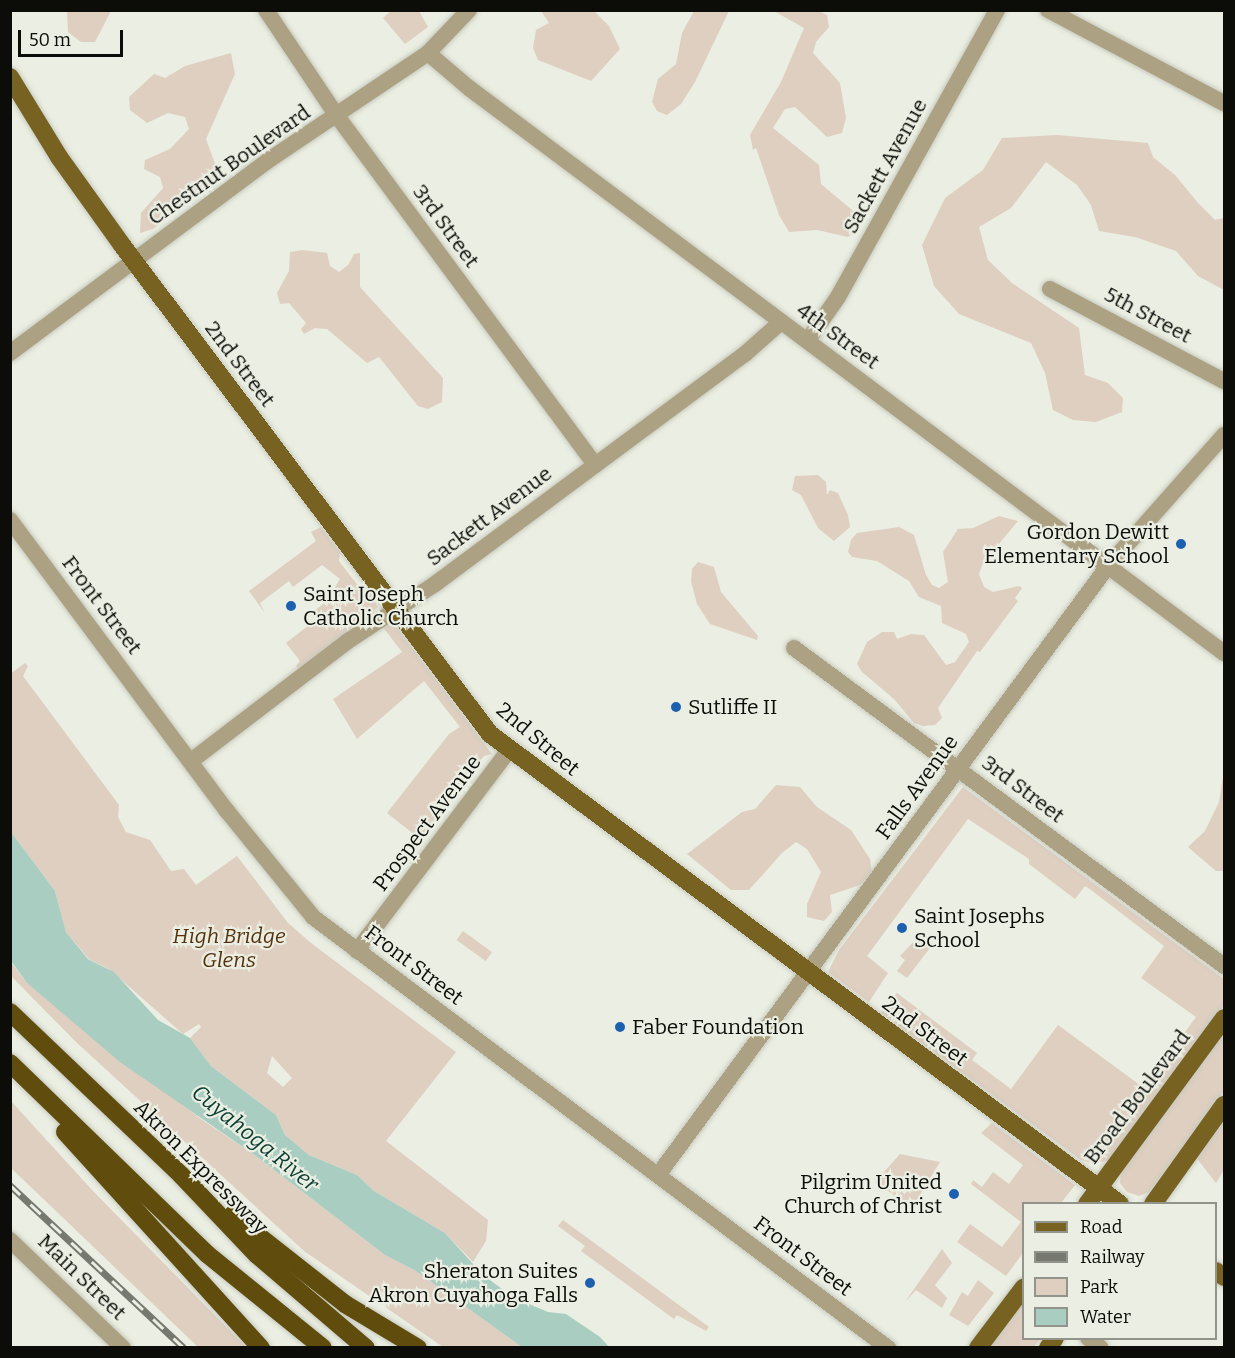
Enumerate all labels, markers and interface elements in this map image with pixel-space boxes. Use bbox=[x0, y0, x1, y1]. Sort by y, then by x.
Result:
scale bar bbox=[21, 18, 126, 56]
text: 50 m bbox=[29, 29, 71, 51]
street label: Sackett Avenue bbox=[838, 94, 932, 238]
street label: Chestnut Boulevard bbox=[143, 100, 315, 230]
street label: 3rd Street bbox=[408, 180, 484, 272]
street label: 5th Street bbox=[1100, 282, 1196, 348]
street label: 4th Street bbox=[792, 298, 884, 374]
street label: 2nd Street bbox=[200, 316, 280, 412]
street label: Sackett Avenue bbox=[422, 461, 556, 571]
place label: Gordon Dewitt Elementary School bbox=[984, 519, 1169, 569]
marker: Gordon Dewitt Elementary School bbox=[1174, 537, 1188, 551]
street label: Front Street bbox=[57, 551, 147, 659]
place label: Saint Joseph Catholic Church bbox=[303, 581, 459, 631]
marker: Saint Joseph Catholic Church bbox=[284, 599, 298, 613]
place label: Sutliffe II bbox=[688, 694, 778, 720]
street label: 2nd Street bbox=[491, 697, 585, 781]
marker: Sutliffe II bbox=[669, 700, 683, 714]
street label: Falls Avenue bbox=[871, 730, 963, 844]
street label: Prospect Avenue bbox=[368, 750, 486, 896]
street label: 3rd Street bbox=[977, 750, 1069, 828]
place label: Saint Josephs School bbox=[914, 903, 1045, 953]
street label: Front Street bbox=[360, 920, 468, 1010]
marker: Saint Josephs School bbox=[895, 921, 909, 935]
park label: High Bridge Glens bbox=[173, 923, 285, 973]
street label: 2nd Street bbox=[877, 991, 973, 1071]
place label: Faber Foundation bbox=[632, 1014, 804, 1040]
marker: Faber Foundation bbox=[613, 1020, 627, 1034]
street label: Broad Boulevard bbox=[1078, 1025, 1196, 1169]
water label: Cuyahoga River bbox=[186, 1079, 324, 1197]
street label: Akron Expressway bbox=[129, 1095, 273, 1239]
place label: Pilgrim United Church of Christ bbox=[784, 1169, 942, 1219]
marker: Pilgrim United Church of Christ bbox=[947, 1187, 961, 1201]
legend bbox=[1022, 1202, 1217, 1340]
street label: Front Street bbox=[749, 1211, 857, 1301]
text: Road bbox=[1080, 1216, 1122, 1238]
street label: Main Street bbox=[33, 1229, 131, 1325]
text: Railway bbox=[1080, 1246, 1144, 1268]
place label: Sheraton Suites Akron Cuyahoga Falls bbox=[369, 1258, 578, 1308]
marker: Sheraton Suites Akron Cuyahoga Falls bbox=[583, 1276, 597, 1290]
text: Park bbox=[1080, 1276, 1118, 1298]
text: Water bbox=[1080, 1306, 1131, 1328]

